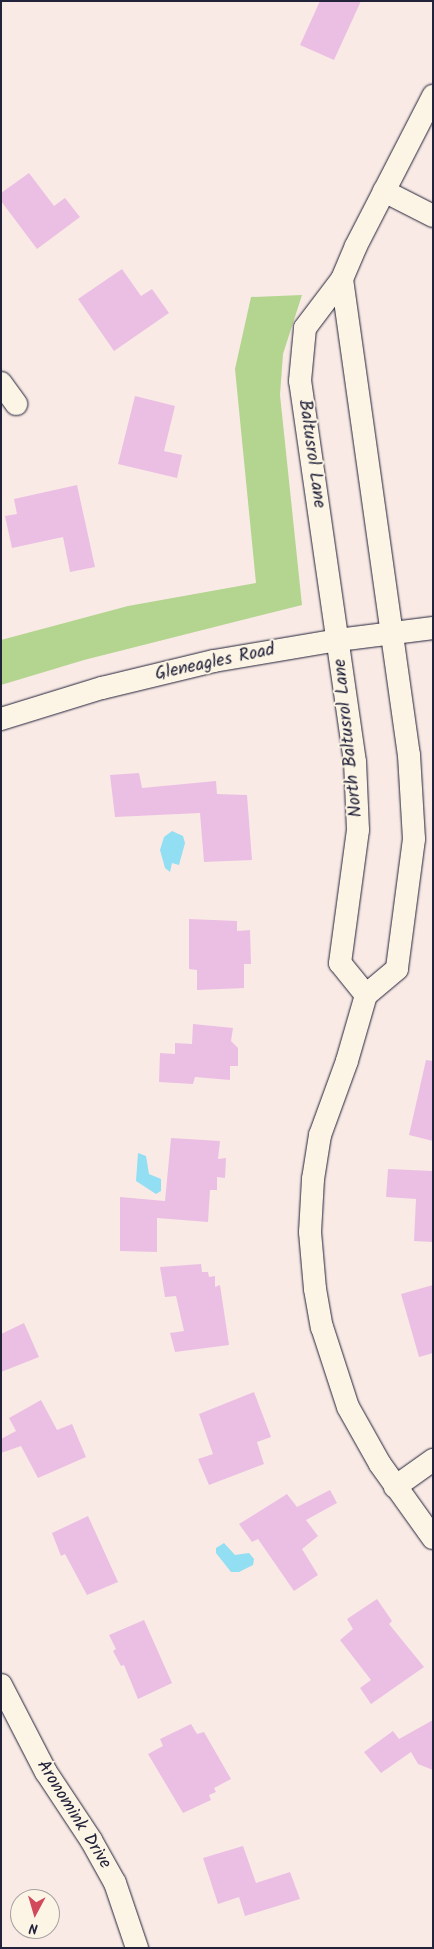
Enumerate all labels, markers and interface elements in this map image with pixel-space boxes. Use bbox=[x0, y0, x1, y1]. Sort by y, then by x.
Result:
street label: Baltusrol Lane bbox=[293, 398, 329, 510]
street label: Gleneagles Road bbox=[153, 640, 277, 686]
street label: North Baltusrol Lane bbox=[330, 658, 368, 818]
street label: Aronomink Drive bbox=[31, 1757, 115, 1873]
north arrow bbox=[10, 1889, 60, 1939]
text: N bbox=[28, 1917, 39, 1939]

